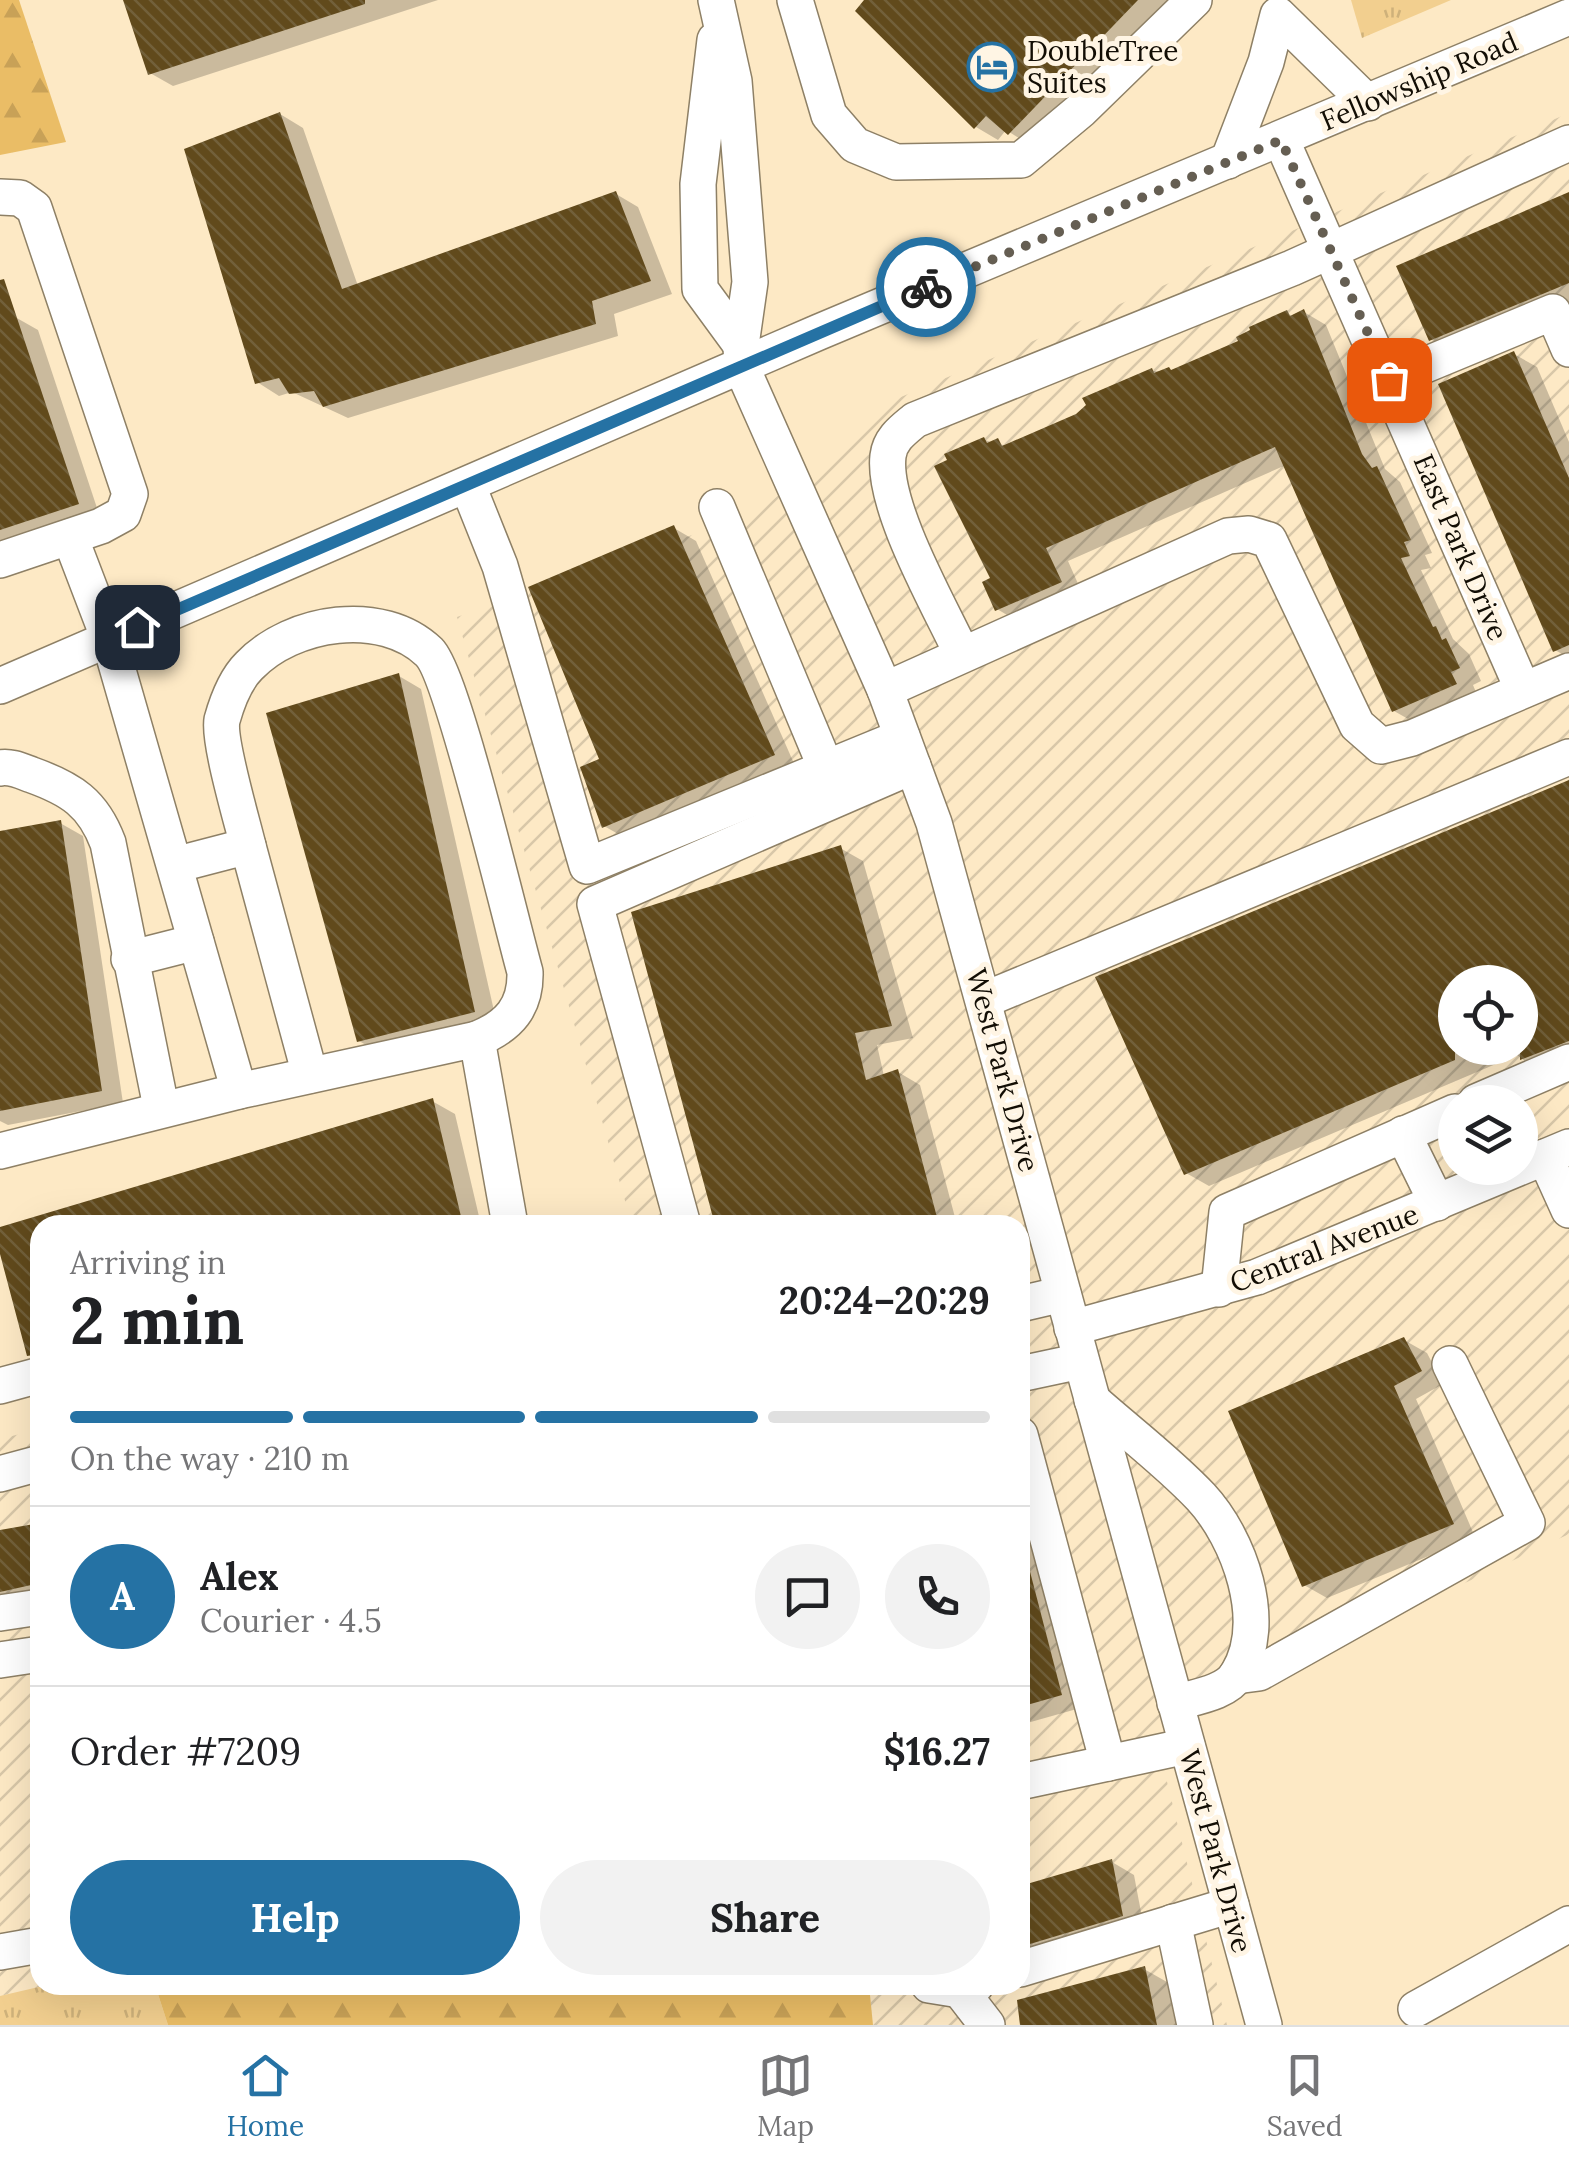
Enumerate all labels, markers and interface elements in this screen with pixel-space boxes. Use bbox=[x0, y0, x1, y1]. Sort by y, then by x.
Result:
street label: Fellowship Road bbox=[1315, 23, 1523, 139]
place label: DoubleTree Suites bbox=[1027, 33, 1178, 101]
hotel icon: DoubleTree Suites bbox=[966, 41, 1018, 93]
courier bbox=[876, 237, 976, 337]
icon: bike bbox=[899, 260, 954, 315]
pin bbox=[1347, 338, 1432, 423]
icon: bag bbox=[1362, 353, 1417, 408]
street label: East Park Drive bbox=[1406, 449, 1516, 645]
pin bbox=[95, 585, 180, 670]
icon: home bbox=[110, 600, 165, 655]
street label: West Park Drive bbox=[959, 965, 1047, 1175]
map controls bbox=[1438, 965, 1538, 1185]
button: locate bbox=[1438, 965, 1538, 1065]
button: layers bbox=[1438, 1085, 1538, 1185]
street label: Central Avenue bbox=[1225, 1196, 1423, 1300]
text: Arriving in bbox=[70, 1242, 226, 1283]
text: 20:24–20:29 bbox=[779, 1276, 990, 1324]
text: 2 min bbox=[70, 1279, 244, 1362]
text: On the way · 210 m bbox=[70, 1438, 350, 1479]
button: chat bbox=[755, 1544, 860, 1649]
button: phone bbox=[885, 1544, 990, 1649]
text: Alex bbox=[200, 1552, 279, 1600]
text: A bbox=[110, 1572, 135, 1620]
text: Courier · 4.5 bbox=[200, 1600, 382, 1641]
text: Order #7209 bbox=[70, 1727, 301, 1775]
text: $16.27 bbox=[883, 1727, 990, 1775]
street label: West Park Drive bbox=[1172, 1746, 1260, 1956]
button: Help bbox=[70, 1860, 520, 1975]
button: Share bbox=[540, 1860, 990, 1975]
tab: Home bbox=[226, 2048, 304, 2144]
tab: Map bbox=[757, 2048, 814, 2144]
tab: Saved bbox=[1267, 2048, 1343, 2144]

